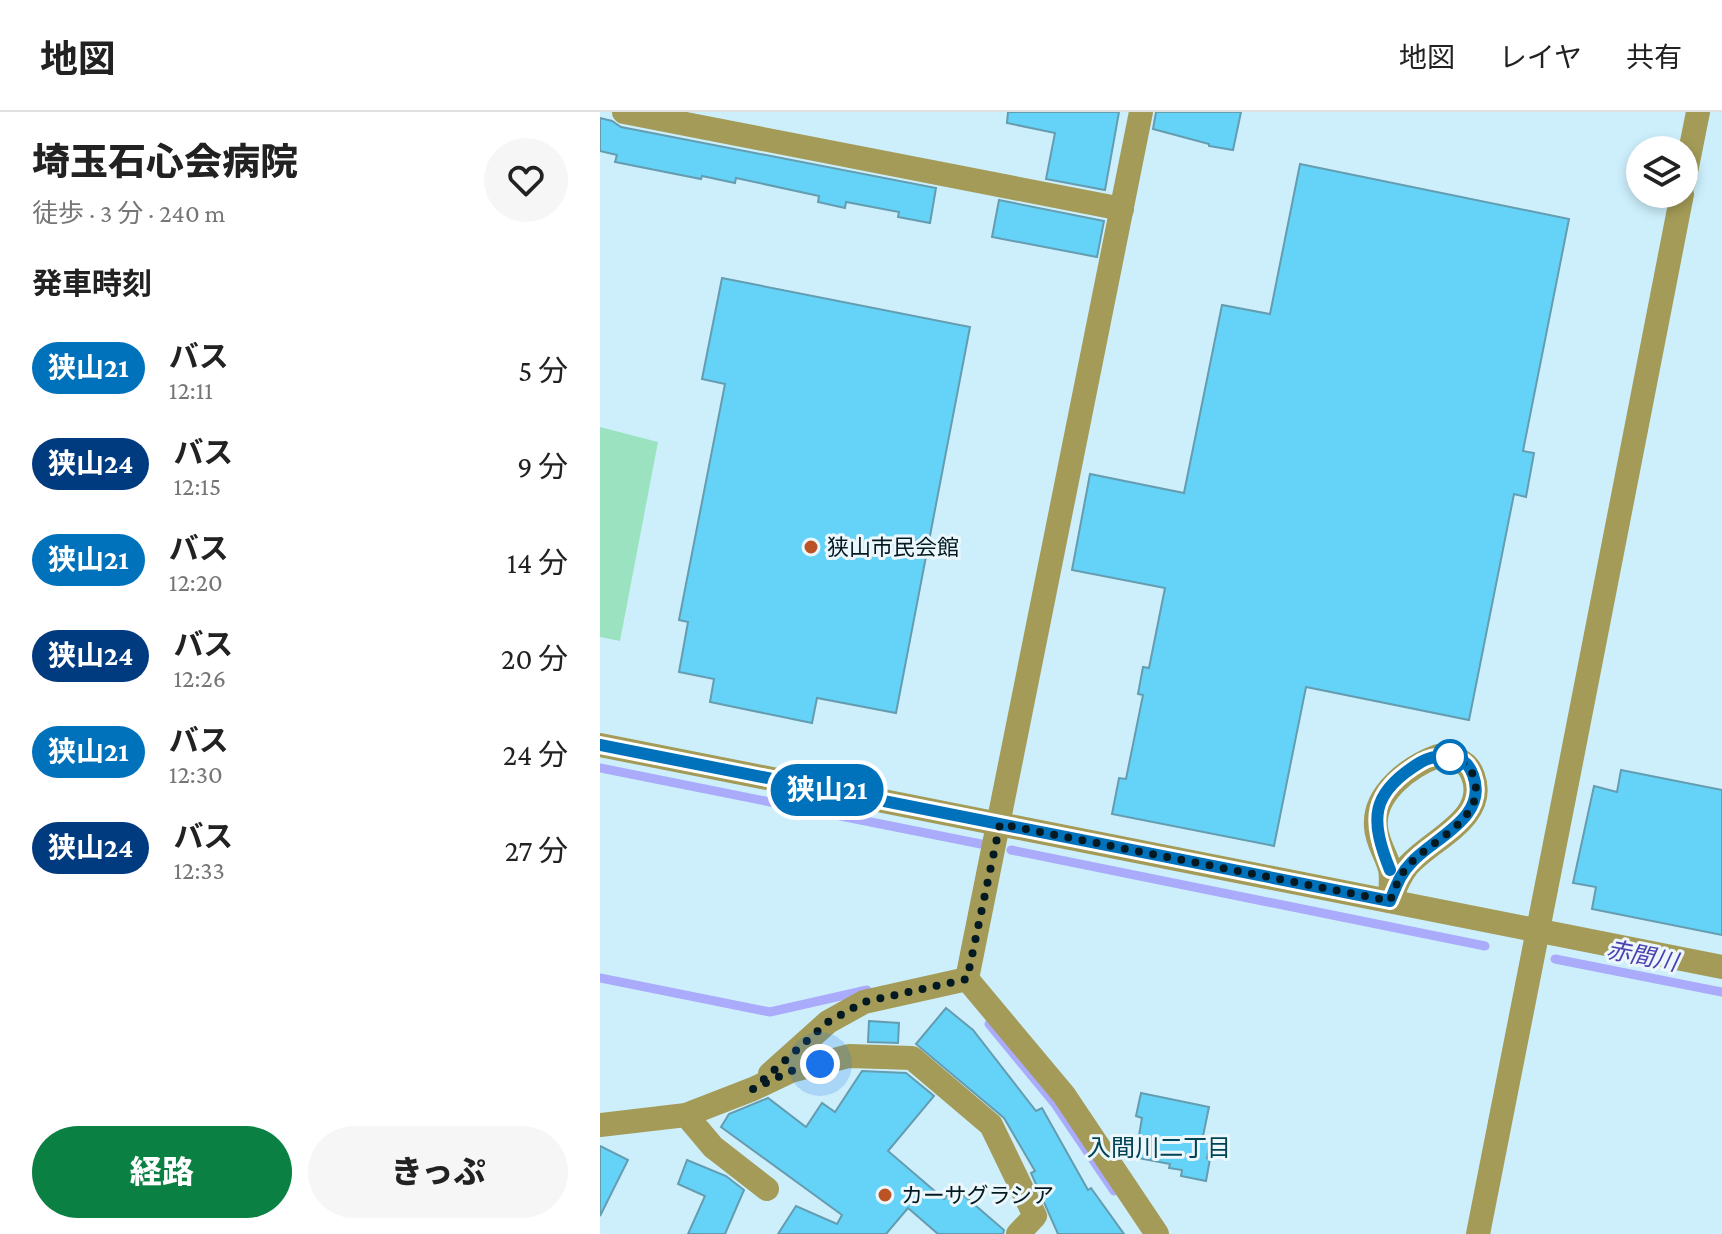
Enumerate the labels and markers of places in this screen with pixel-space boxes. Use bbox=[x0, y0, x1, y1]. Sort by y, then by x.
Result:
place label: 狭山市民会館 bbox=[827, 535, 959, 560]
marker: 狭山市民会館 bbox=[802, 538, 820, 556]
unlabelled marker bbox=[1433, 740, 1467, 774]
place label: カーサグラシア bbox=[901, 1183, 1054, 1208]
marker: カーサグラシア bbox=[876, 1186, 894, 1204]

